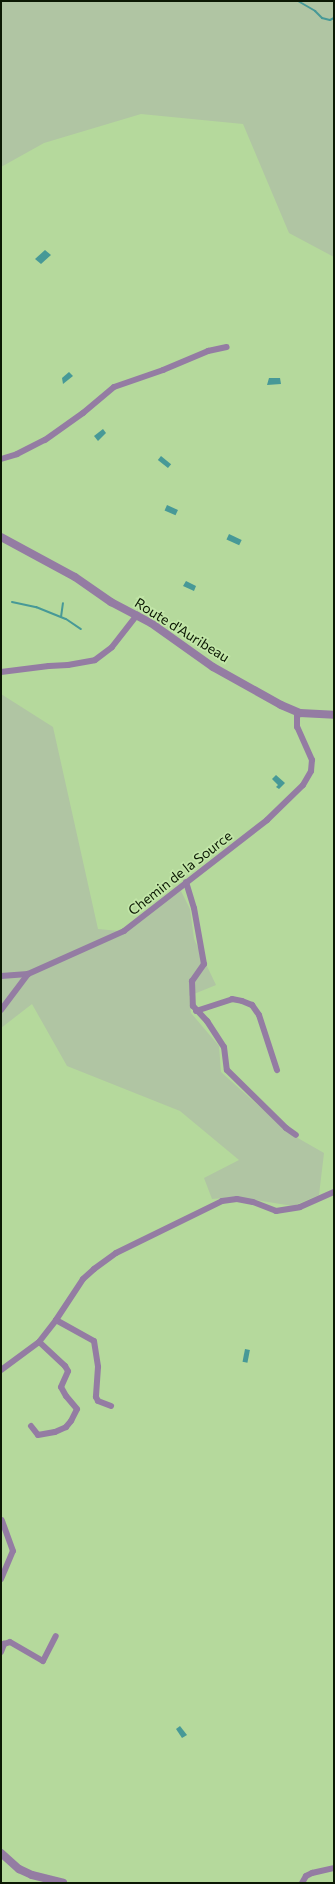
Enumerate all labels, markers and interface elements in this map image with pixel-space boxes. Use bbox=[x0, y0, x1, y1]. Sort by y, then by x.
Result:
street label: Route d'Auribeau bbox=[132, 594, 232, 666]
street label: Chemin de la Source bbox=[125, 827, 235, 919]

